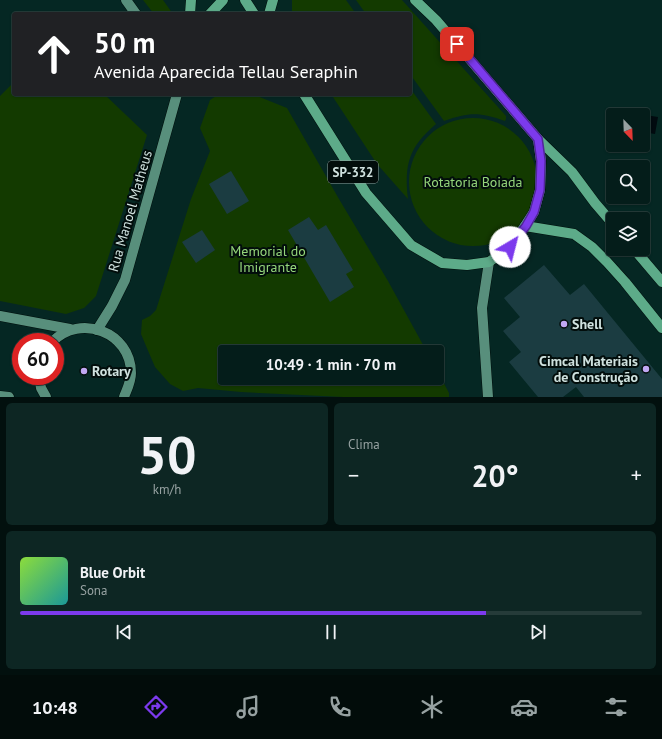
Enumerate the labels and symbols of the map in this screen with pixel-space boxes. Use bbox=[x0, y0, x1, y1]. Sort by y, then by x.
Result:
pin bbox=[440, 27, 474, 61]
north arrow bbox=[606, 108, 650, 152]
street label: Rua Manoel Matheus bbox=[104, 148, 156, 274]
road number: SP-332 bbox=[328, 161, 378, 183]
park label: Rotatoria Boiada bbox=[424, 173, 523, 191]
position arrow bbox=[489, 226, 531, 268]
park label: Memorial do Imigrante bbox=[230, 242, 306, 276]
place label: Shell bbox=[572, 315, 603, 333]
marker: Shell bbox=[559, 319, 569, 329]
speed limit sign: 60 bbox=[12, 333, 64, 385]
place label: Cimcal Materiais de Construção bbox=[539, 352, 638, 386]
place label: Rotary bbox=[92, 362, 131, 380]
marker: Cimcal Materiais de Construção bbox=[641, 364, 651, 374]
marker: Rotary bbox=[79, 366, 89, 376]

